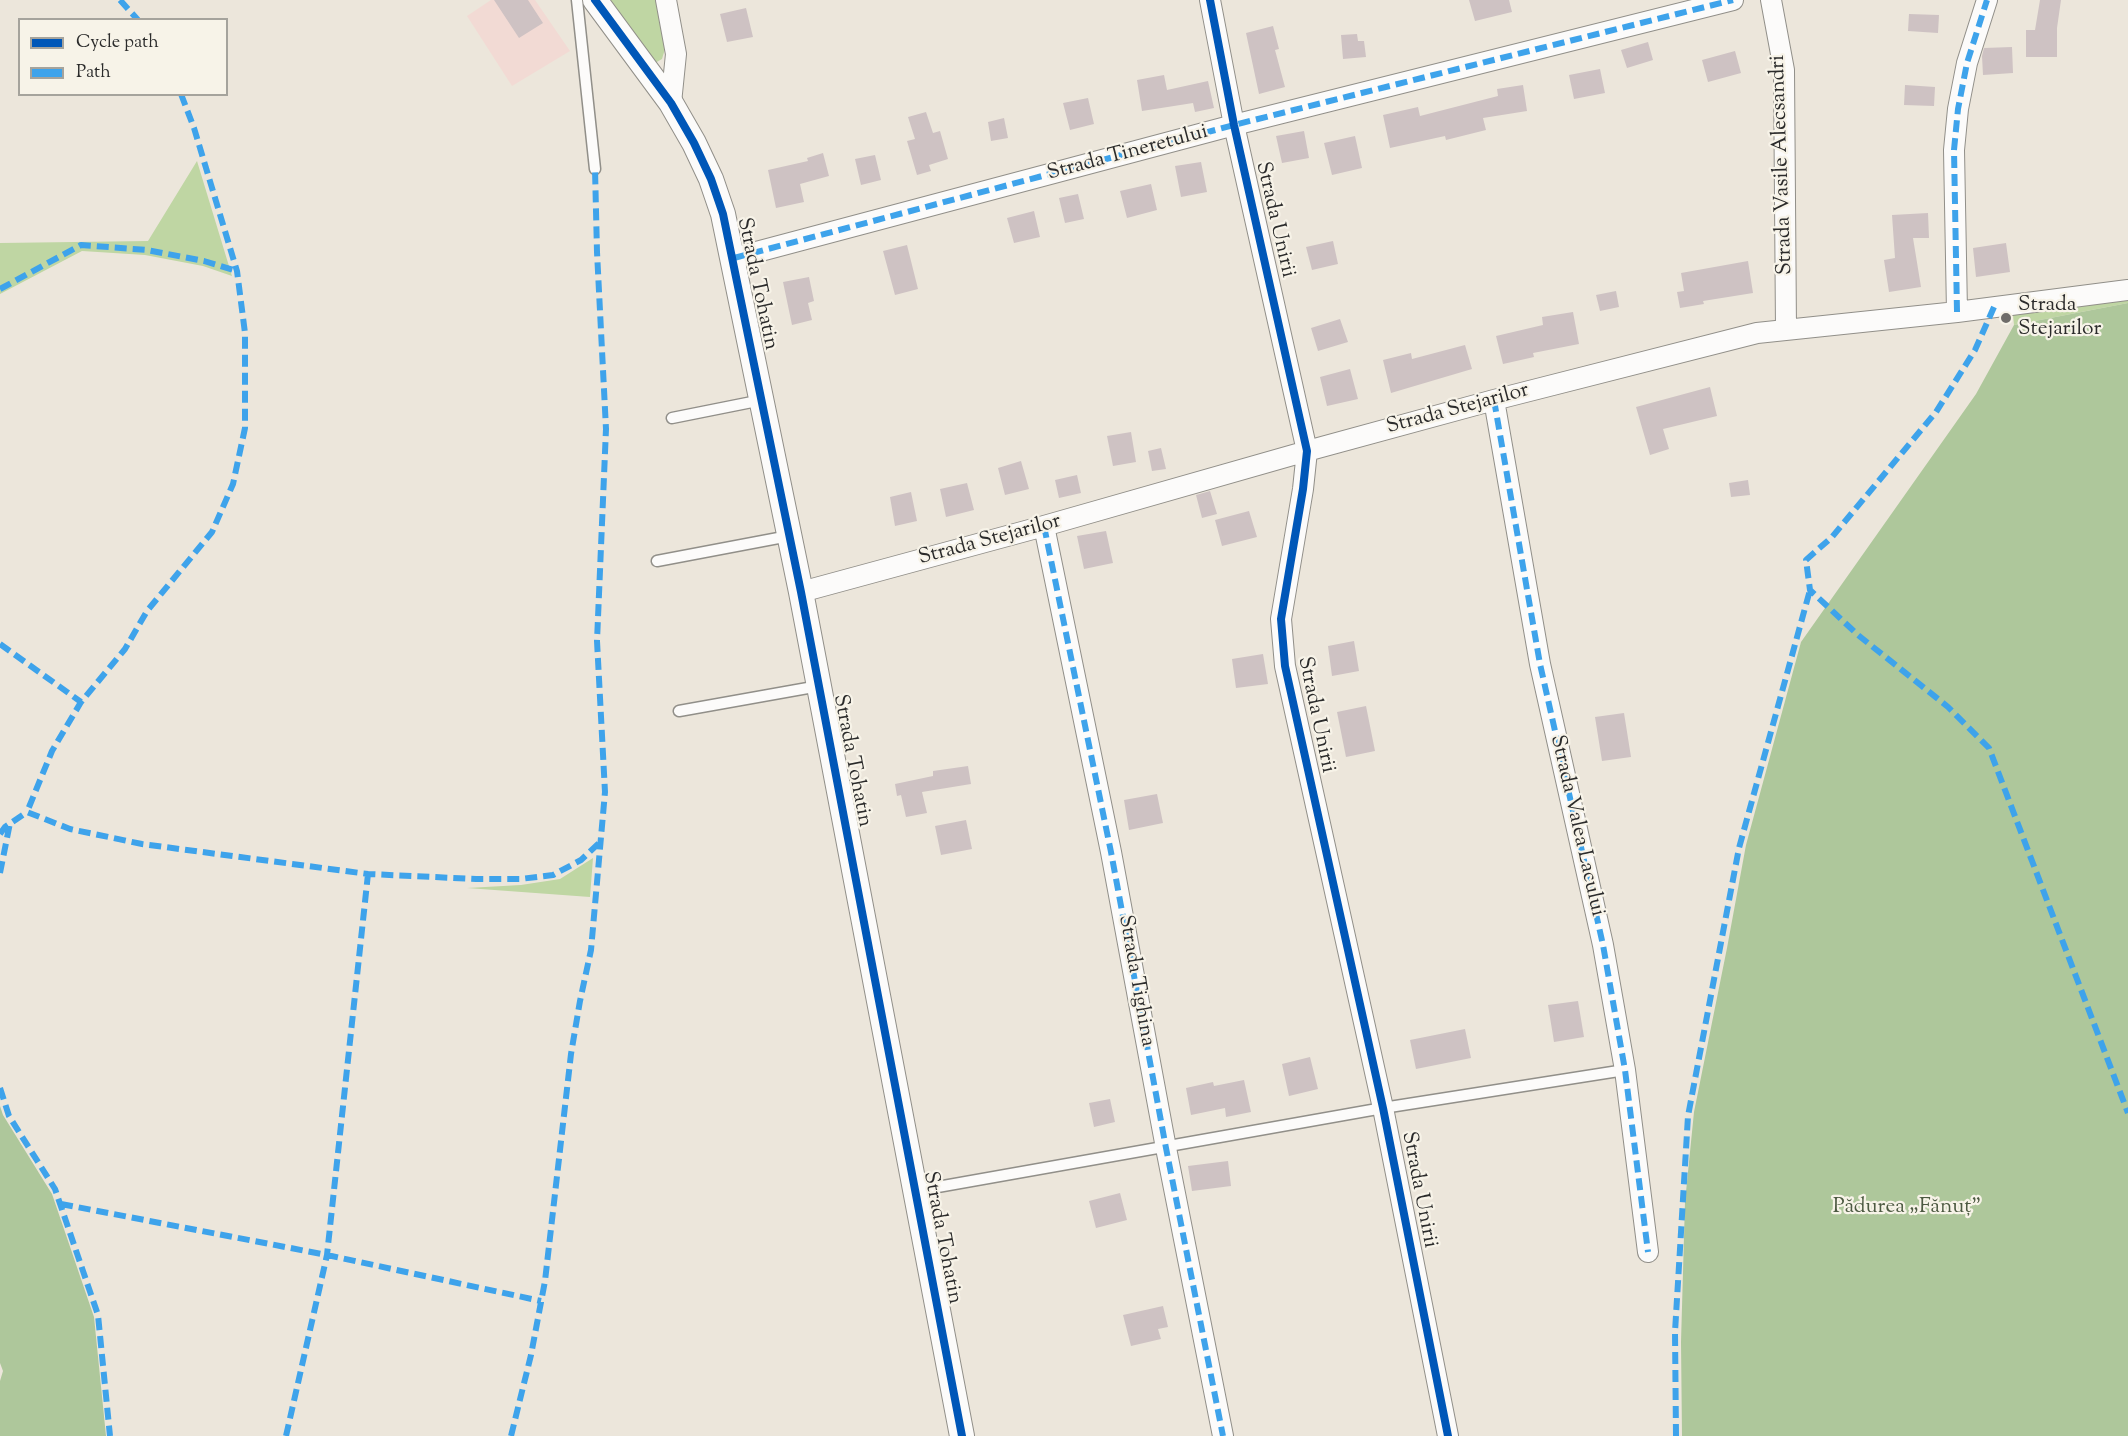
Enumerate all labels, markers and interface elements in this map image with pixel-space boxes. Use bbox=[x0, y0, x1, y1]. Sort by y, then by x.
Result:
legend bbox=[18, 18, 228, 96]
text: Cycle path bbox=[76, 30, 159, 56]
street label: Strada Vasile Alecsandri bbox=[1767, 55, 1799, 275]
text: Path bbox=[76, 60, 111, 86]
street label: Strada Tineretului bbox=[1045, 120, 1211, 188]
street label: Strada Unirii bbox=[1248, 160, 1300, 280]
street label: Strada Tohatin bbox=[730, 216, 782, 352]
place label: Strada Stejarilor bbox=[2018, 293, 2101, 343]
marker: Strada Stejarilor bbox=[1999, 311, 2013, 325]
street label: Strada Stejarilor bbox=[1384, 379, 1532, 441]
street label: Strada Stejarilor bbox=[916, 510, 1064, 572]
street label: Strada Unirii bbox=[1290, 655, 1340, 775]
street label: Strada Tohatin bbox=[826, 693, 876, 829]
street label: Strada Valea Lacului bbox=[1543, 733, 1609, 919]
street label: Strada Tighina bbox=[1111, 913, 1159, 1049]
street label: Strada Unirii bbox=[1394, 1130, 1442, 1250]
street label: Strada Tohatin bbox=[916, 1170, 966, 1306]
park label: Pădurea „Fănuț” bbox=[1833, 1195, 1981, 1221]

